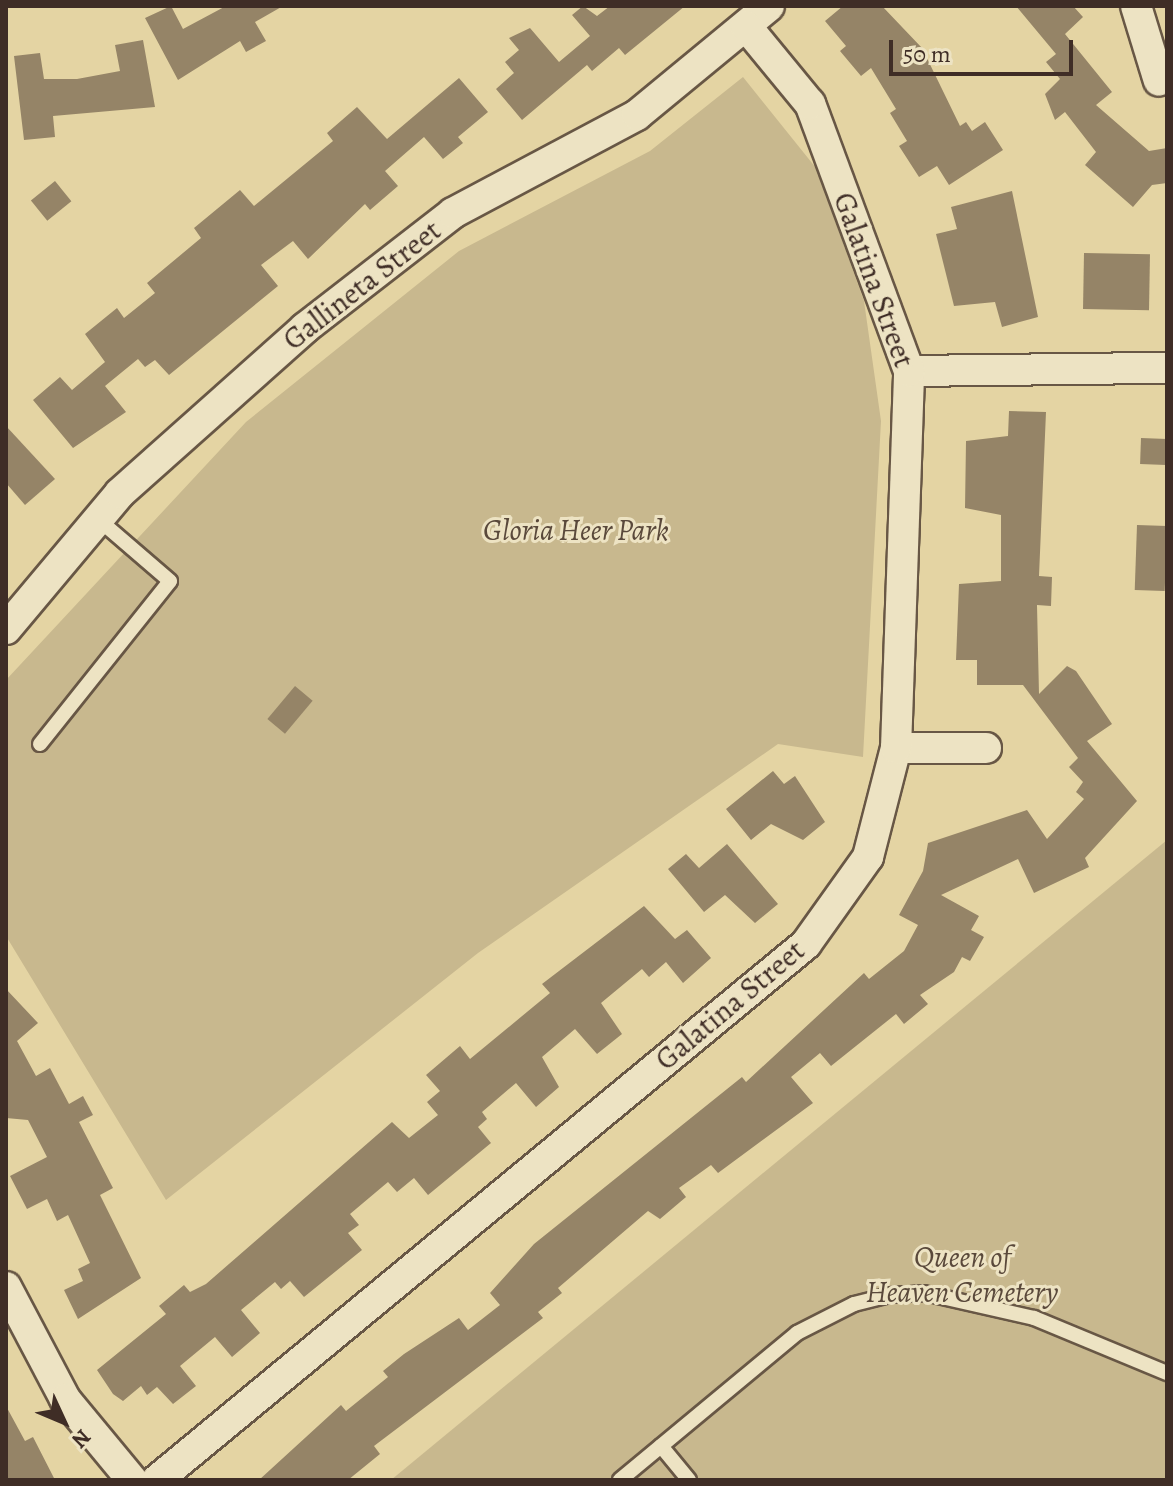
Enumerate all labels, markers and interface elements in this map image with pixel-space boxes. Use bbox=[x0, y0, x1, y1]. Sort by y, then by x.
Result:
scale bar bbox=[893, 24, 1077, 74]
text: 50 m bbox=[903, 38, 951, 70]
street label: Galatina Street bbox=[826, 188, 922, 372]
street label: Gallineta Street bbox=[276, 212, 448, 358]
park label: Gloria Heer Park bbox=[483, 512, 669, 548]
street label: Galatina Street bbox=[648, 932, 812, 1078]
park label: Queen of Heaven Cemetery bbox=[866, 1239, 1058, 1310]
north arrow bbox=[24, 1382, 104, 1462]
text: N bbox=[65, 1422, 98, 1455]

